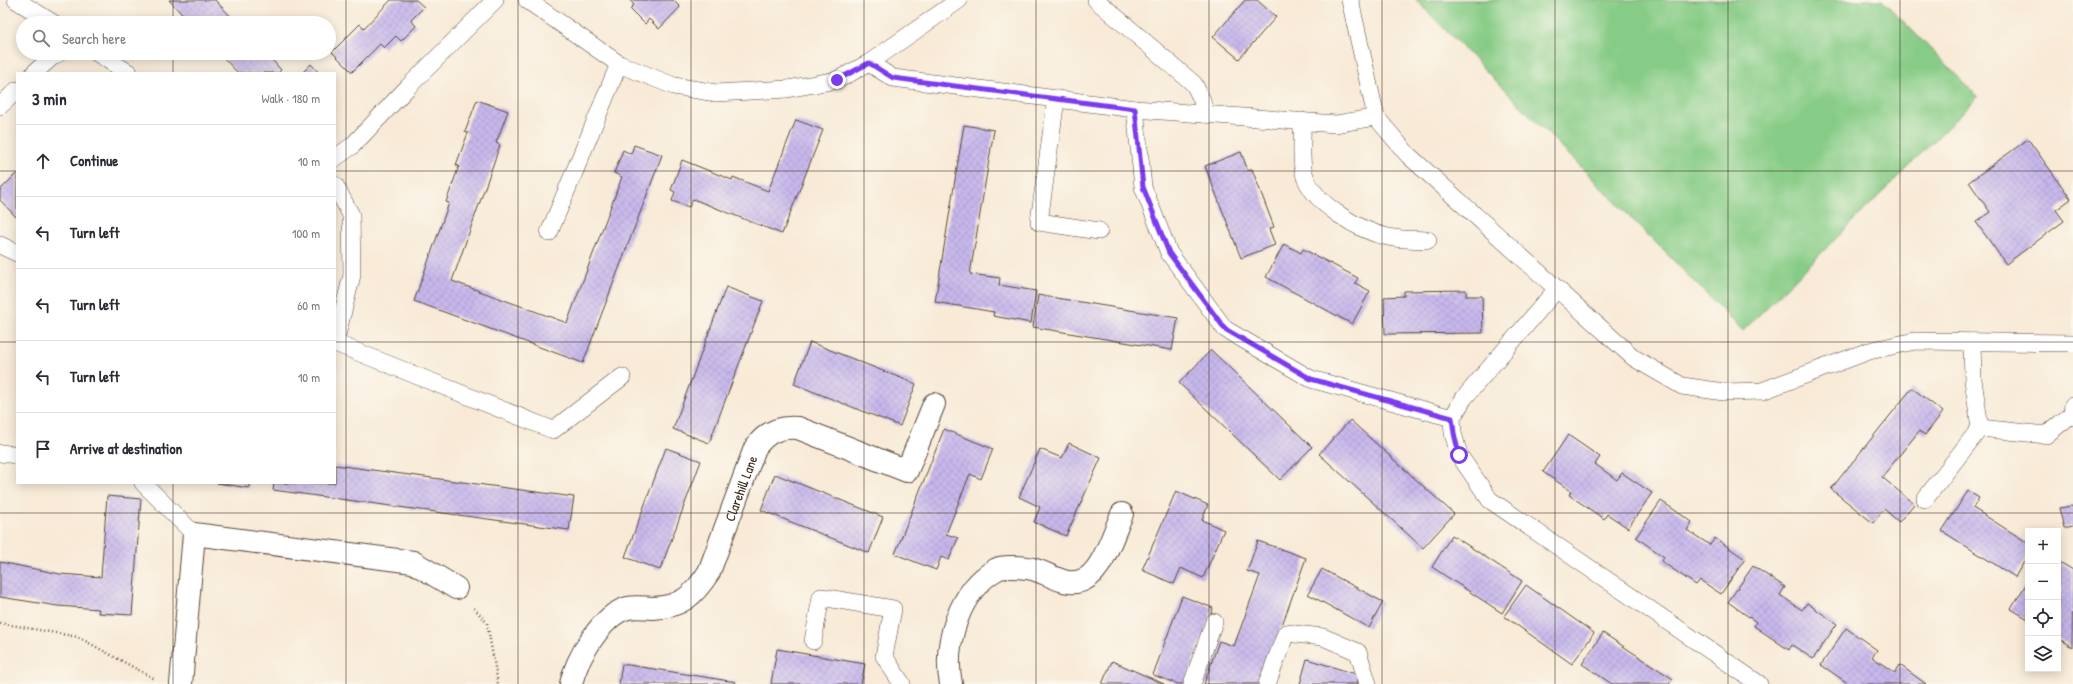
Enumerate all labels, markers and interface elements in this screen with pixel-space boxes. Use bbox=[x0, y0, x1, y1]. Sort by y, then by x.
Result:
search box bbox=[16, 16, 336, 60]
icon: search bbox=[30, 27, 52, 49]
text: Search here bbox=[62, 28, 126, 49]
route end bbox=[828, 71, 846, 89]
text: 3 min bbox=[32, 87, 67, 110]
text: Walk · 180 m bbox=[261, 89, 320, 107]
icon: ahead bbox=[32, 150, 54, 172]
text: Continue bbox=[70, 150, 118, 171]
text: 10 m bbox=[298, 152, 320, 170]
icon: left bbox=[32, 222, 54, 244]
text: Turn left bbox=[70, 222, 120, 243]
text: 100 m bbox=[292, 224, 320, 242]
icon: left bbox=[32, 294, 54, 316]
text: Turn left bbox=[70, 294, 120, 315]
text: 60 m bbox=[297, 296, 320, 314]
icon: left bbox=[32, 366, 54, 388]
text: Turn left bbox=[70, 366, 120, 387]
text: 10 m bbox=[298, 368, 320, 386]
icon: arrive bbox=[32, 438, 54, 460]
text: Arrive at destination bbox=[70, 438, 182, 459]
route start bbox=[1450, 446, 1468, 464]
street label: Clarehill Lane bbox=[719, 452, 761, 524]
map controls bbox=[2025, 528, 2061, 672]
button: + bbox=[2025, 528, 2061, 564]
button: − bbox=[2025, 564, 2061, 600]
button: locate bbox=[2025, 600, 2061, 636]
button: layers bbox=[2025, 636, 2061, 672]

